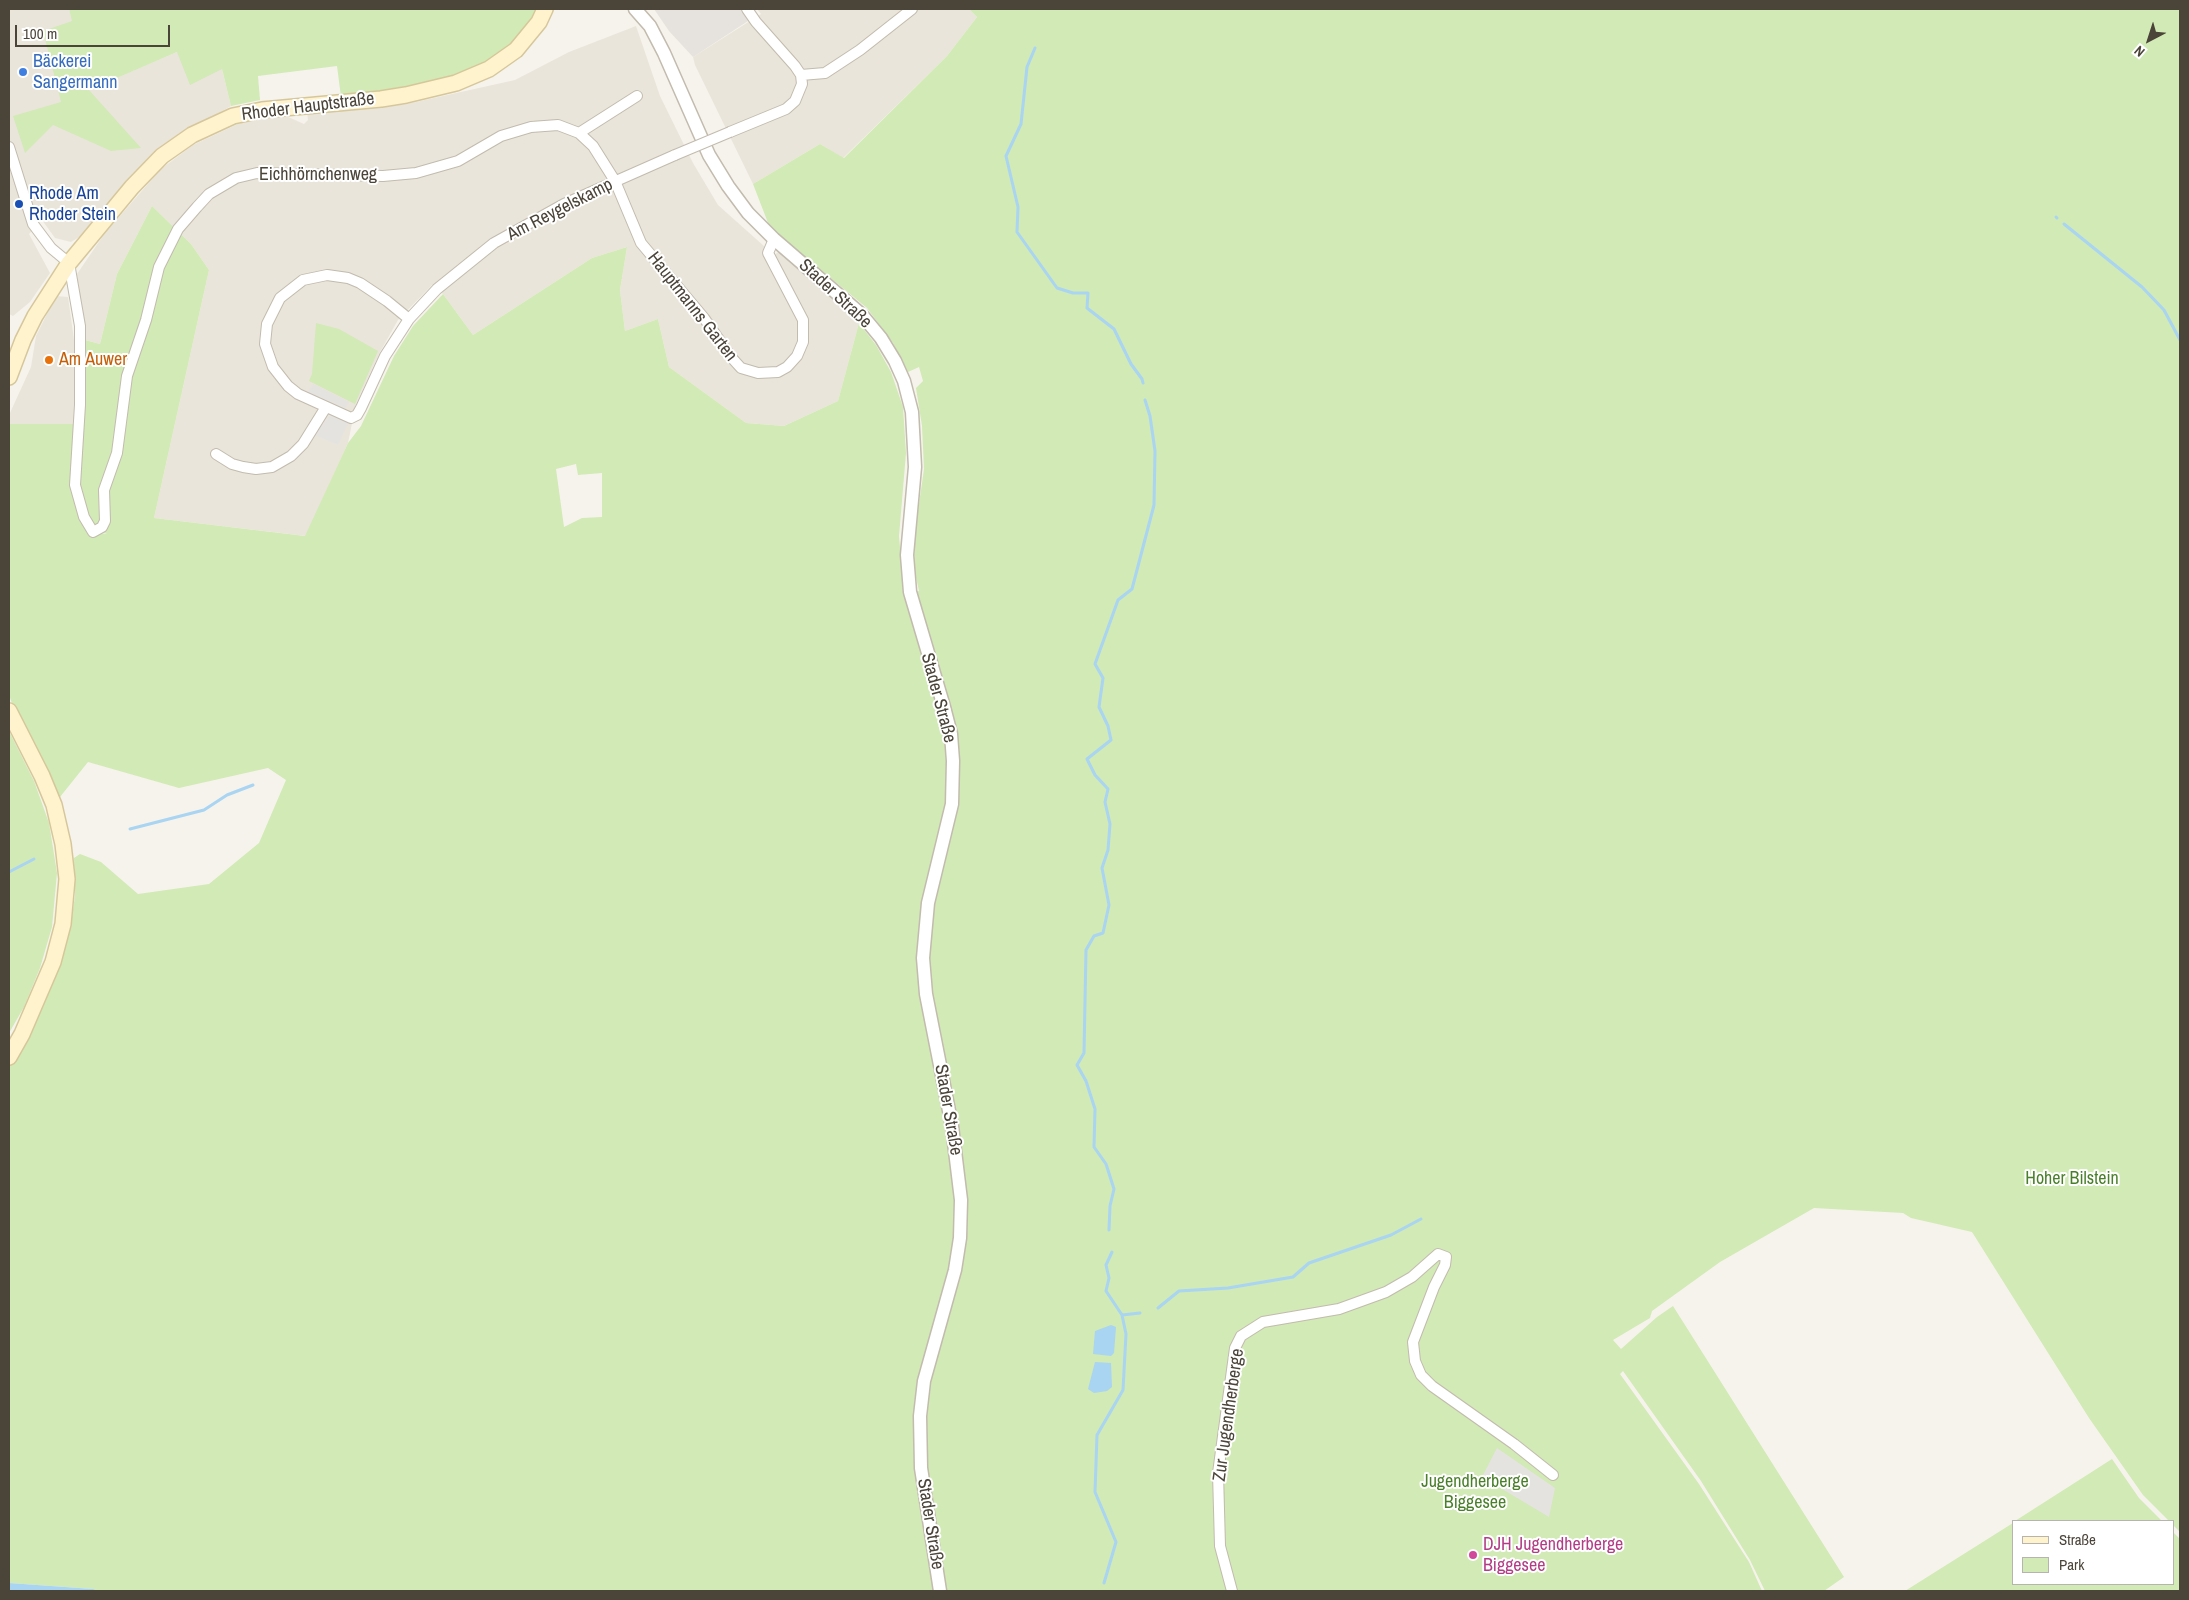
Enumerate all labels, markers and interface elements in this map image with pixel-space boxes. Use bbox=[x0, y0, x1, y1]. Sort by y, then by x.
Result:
scale bar bbox=[18, 15, 172, 47]
north arrow bbox=[2124, 15, 2174, 65]
text: 100 m bbox=[23, 23, 57, 44]
text: N bbox=[2130, 42, 2148, 61]
place label: Bäckerei Sangermann bbox=[33, 51, 118, 94]
marker: Bäckerei Sangermann bbox=[17, 66, 29, 78]
street label: Rhoder Hauptstraße bbox=[240, 88, 376, 126]
street label: Eichhörnchenweg bbox=[259, 164, 377, 186]
street label: Am Reygelskamp bbox=[504, 174, 616, 246]
place label: Rhode Am Rhoder Stein bbox=[29, 183, 116, 225]
marker: Rhode Am Rhoder Stein bbox=[13, 198, 25, 210]
street label: Hauptmanns Garten bbox=[643, 248, 741, 366]
street label: Stader Straße bbox=[794, 255, 876, 333]
place label: Am Auwer bbox=[59, 349, 127, 371]
marker: Am Auwer bbox=[43, 354, 55, 366]
street label: Stader Straße bbox=[916, 651, 960, 745]
street label: Stader Straße bbox=[929, 1063, 967, 1157]
park label: Hoher Bilstein bbox=[2025, 1168, 2119, 1190]
street label: Zur Jugendherberge bbox=[1209, 1347, 1249, 1483]
park label: Jugendherberge Biggesee bbox=[1421, 1471, 1529, 1514]
street label: Stader Straße bbox=[912, 1477, 948, 1571]
legend bbox=[2012, 1520, 2174, 1585]
text: Straße bbox=[2059, 1529, 2096, 1550]
place label: DJH Jugendherberge Biggesee bbox=[1483, 1534, 1623, 1576]
marker: DJH Jugendherberge Biggesee bbox=[1467, 1549, 1479, 1561]
text: Park bbox=[2059, 1554, 2084, 1575]

